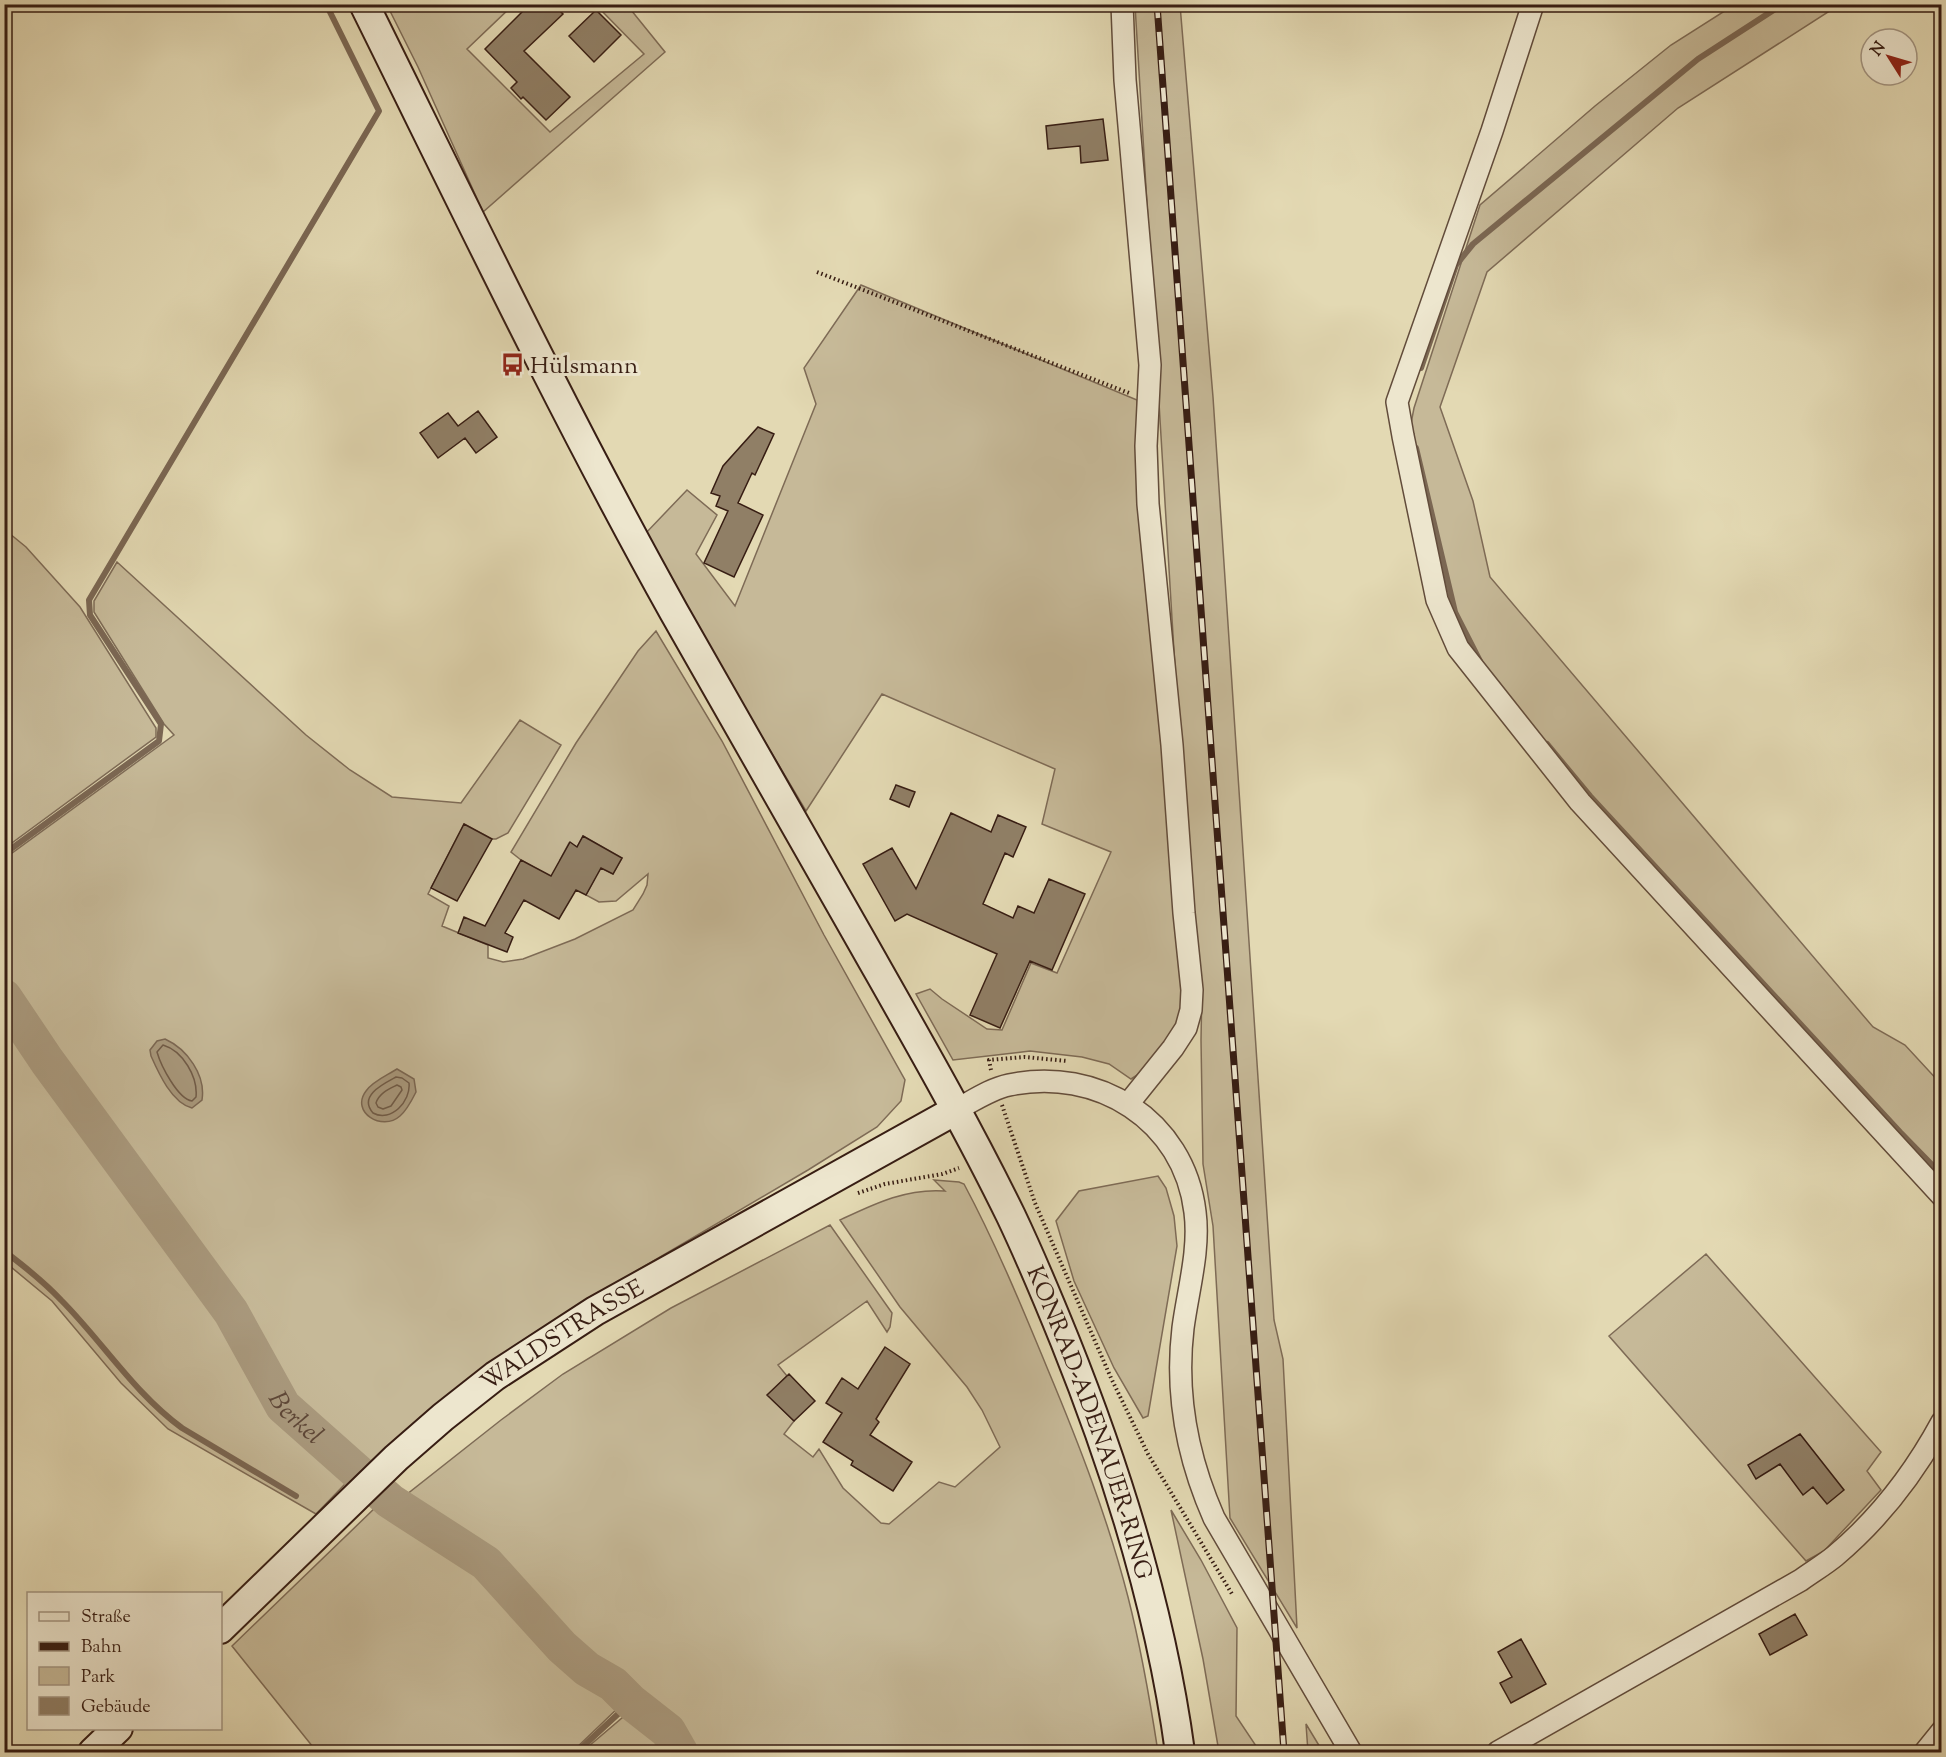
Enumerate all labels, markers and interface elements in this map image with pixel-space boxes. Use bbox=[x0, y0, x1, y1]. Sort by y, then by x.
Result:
north arrow bbox=[1859, 27, 1919, 87]
text: N bbox=[1866, 37, 1892, 62]
place label: Hülsmann bbox=[530, 350, 638, 384]
bus stop icon: Hülsmann bbox=[499, 352, 525, 378]
street label: KONRAD-ADENAUER-RING bbox=[1017, 1261, 1160, 1584]
street label: WALDSTRASSE bbox=[474, 1272, 651, 1400]
water label: Berkel bbox=[258, 1386, 330, 1454]
legend bbox=[27, 1592, 222, 1730]
text: Straße bbox=[81, 1605, 131, 1631]
text: Bahn bbox=[81, 1635, 122, 1661]
text: Park bbox=[81, 1665, 116, 1691]
text: Gebäude bbox=[81, 1695, 151, 1721]

